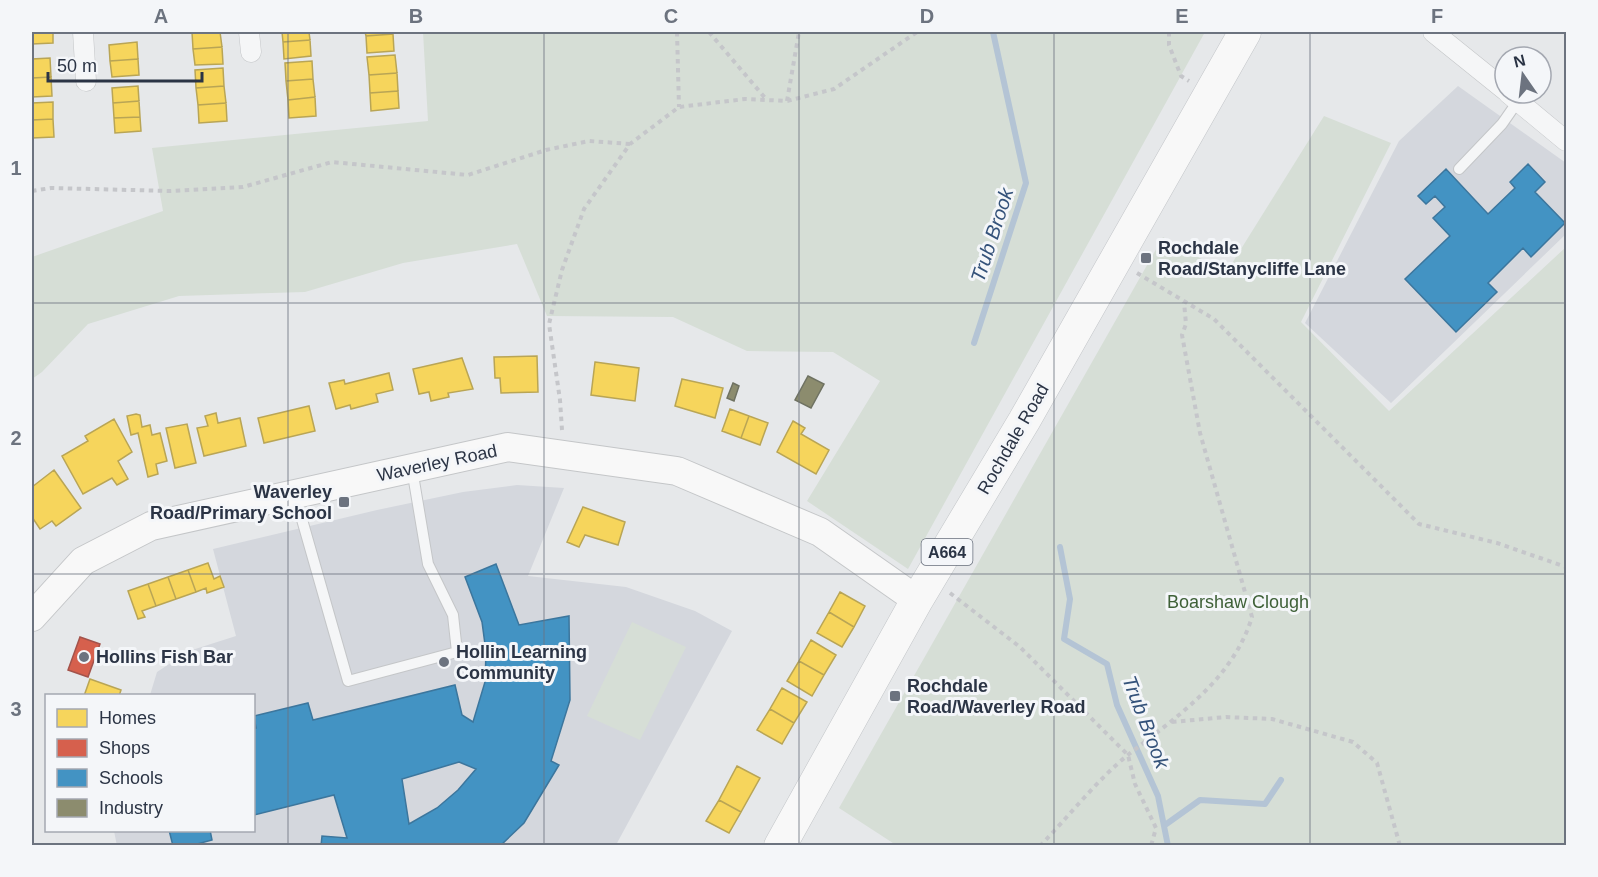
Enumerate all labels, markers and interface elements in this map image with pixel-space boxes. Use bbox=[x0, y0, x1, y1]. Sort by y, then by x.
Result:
text: A bbox=[154, 5, 168, 27]
text: B bbox=[409, 5, 423, 27]
text: C bbox=[664, 5, 678, 27]
text: D bbox=[920, 5, 934, 27]
text: E bbox=[1175, 5, 1189, 27]
text: F bbox=[1431, 5, 1443, 27]
scale bar bbox=[48, 45, 202, 83]
north arrow bbox=[1493, 45, 1553, 105]
text: N bbox=[1512, 51, 1527, 71]
text: 50 m bbox=[57, 56, 97, 76]
text: 1 bbox=[10, 157, 22, 179]
water label: Trub Brook bbox=[966, 184, 1018, 285]
place label: Rochdale Road/Stanycliffe Lane bbox=[1158, 238, 1346, 279]
marker: Rochdale Road/Stanycliffe Lane bbox=[1139, 251, 1153, 265]
street label: Rochdale Road bbox=[973, 380, 1053, 498]
text: 2 bbox=[10, 427, 22, 449]
street label: Waverley Road bbox=[375, 440, 499, 486]
place label: Waverley Road/Primary School bbox=[150, 482, 332, 523]
marker: Waverley Road/Primary School bbox=[337, 495, 351, 509]
road number: A664 bbox=[922, 539, 972, 565]
park label: Boarshaw Clough bbox=[1167, 592, 1309, 612]
place label: Hollin Learning Community bbox=[456, 642, 587, 683]
place label: Hollins Fish Bar bbox=[96, 647, 233, 667]
marker: Hollins Fish Bar bbox=[77, 650, 91, 664]
marker: Hollin Learning Community bbox=[437, 655, 451, 669]
water label: Trub Brook bbox=[1118, 673, 1174, 772]
place label: Rochdale Road/Waverley Road bbox=[907, 676, 1085, 717]
marker: Rochdale Road/Waverley Road bbox=[888, 689, 902, 703]
legend bbox=[45, 694, 255, 832]
text: 3 bbox=[10, 698, 22, 720]
text: Homes bbox=[99, 708, 156, 728]
text: Shops bbox=[99, 738, 150, 758]
text: Schools bbox=[99, 768, 163, 788]
text: Industry bbox=[99, 798, 163, 818]

